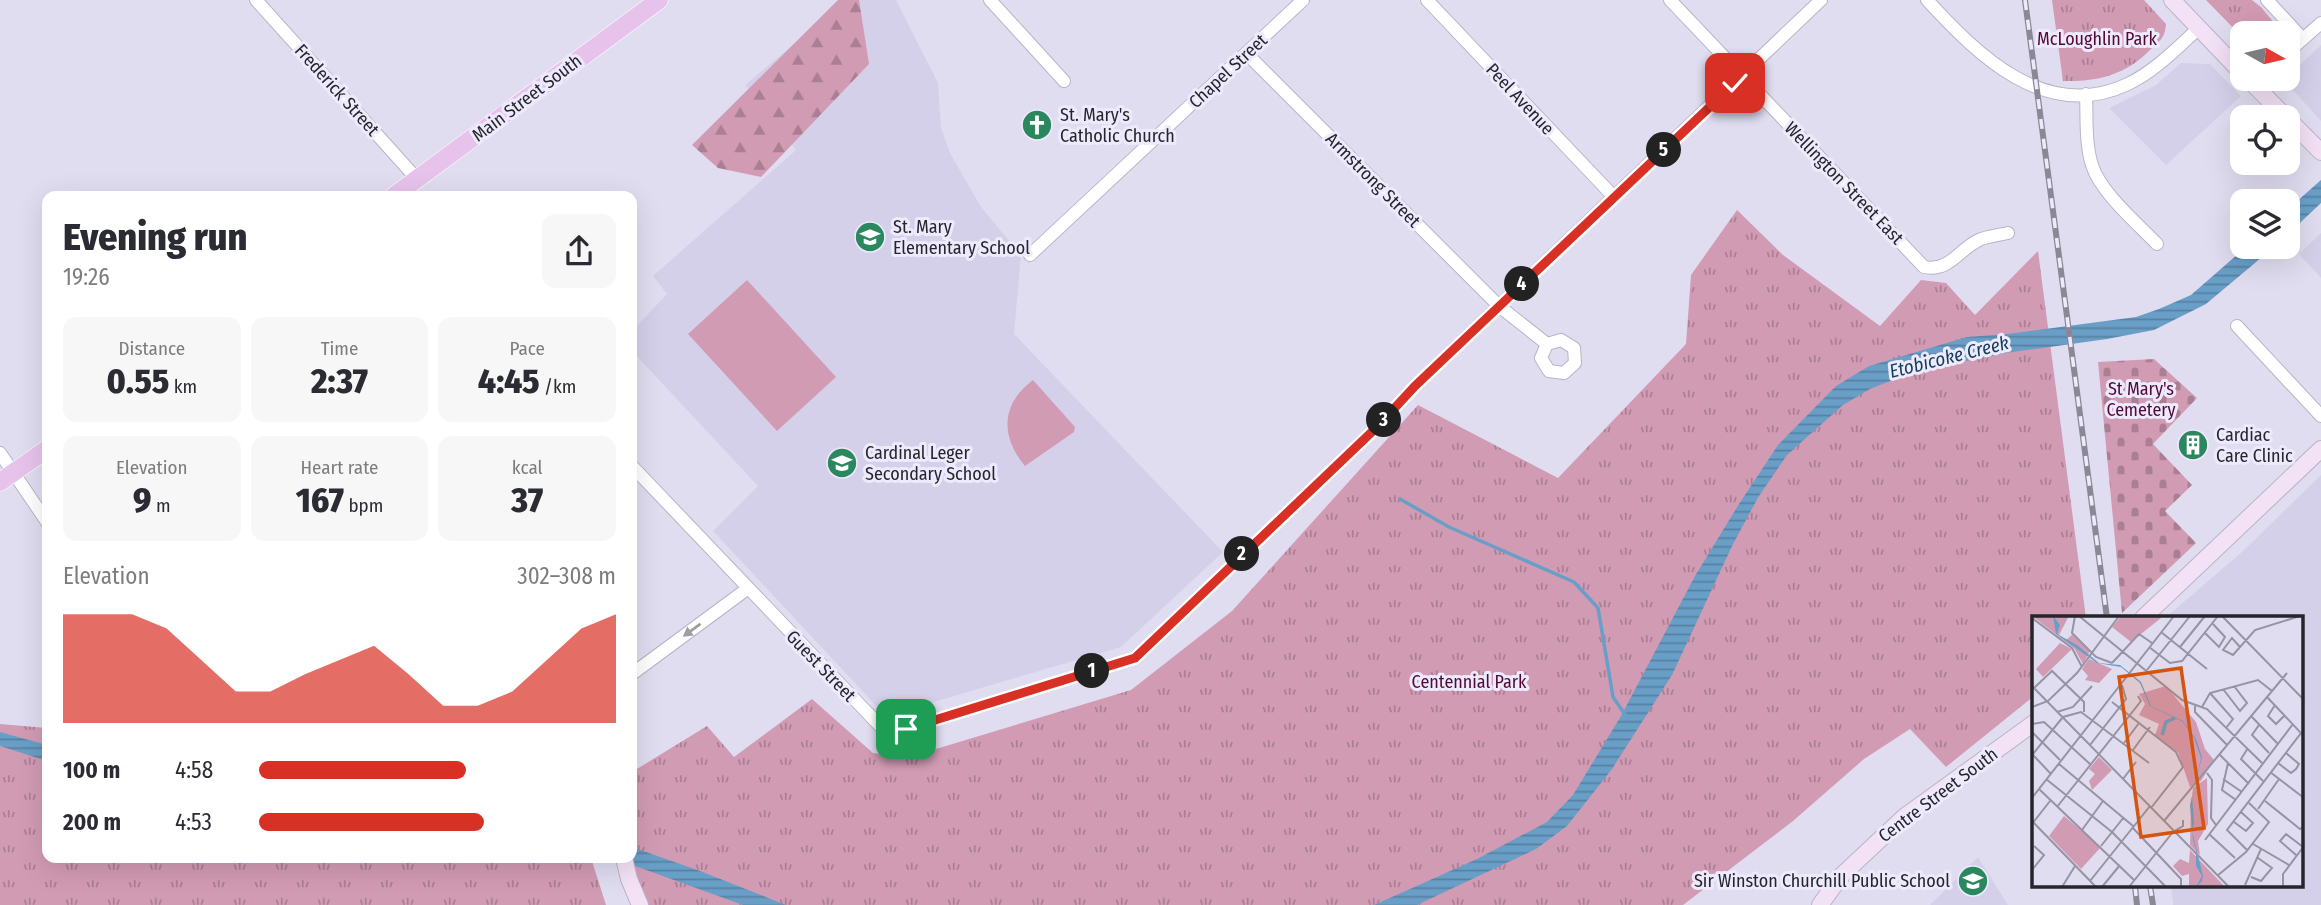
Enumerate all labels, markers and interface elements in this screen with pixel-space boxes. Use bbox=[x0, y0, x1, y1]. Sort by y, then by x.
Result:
north arrow bbox=[2230, 21, 2300, 91]
map controls bbox=[2230, 21, 2300, 259]
park label: McLoughlin Park bbox=[2037, 28, 2158, 50]
street label: Chapel Street bbox=[1184, 29, 1272, 113]
street label: Frederick Street bbox=[290, 40, 384, 140]
street label: Main Street South bbox=[468, 50, 586, 146]
pin bbox=[1705, 53, 1765, 113]
street label: Peel Avenue bbox=[1481, 59, 1559, 139]
icon: check bbox=[1716, 64, 1754, 102]
place label: St. Mary's Catholic Church bbox=[1060, 104, 1175, 147]
button: locate bbox=[2230, 105, 2300, 175]
church icon: St. Mary's Catholic Church bbox=[1020, 108, 1054, 142]
street label: Wellington Street East bbox=[1780, 117, 1908, 249]
street label: Armstrong Street bbox=[1321, 128, 1425, 232]
pin: 5 bbox=[1646, 132, 1682, 168]
text: 5 bbox=[1659, 138, 1668, 161]
button: layers bbox=[2230, 189, 2300, 259]
text: Evening run bbox=[63, 214, 247, 260]
button: share bbox=[542, 214, 616, 288]
place label: St. Mary Elementary School bbox=[893, 216, 1030, 259]
school or university icon: St. Mary Elementary School bbox=[853, 220, 887, 254]
text: 19:26 bbox=[63, 263, 110, 291]
pin: 4 bbox=[1504, 266, 1540, 302]
text: 4 bbox=[1517, 272, 1526, 295]
water label: Etobicoke Creek bbox=[1887, 331, 2011, 383]
text: Distance bbox=[119, 337, 185, 360]
text: Time bbox=[321, 337, 358, 360]
text: Pace bbox=[509, 337, 545, 360]
text: 0.55 bbox=[106, 360, 169, 402]
text: 2:37 bbox=[311, 360, 368, 402]
text: 4:45 bbox=[478, 360, 540, 402]
text: km bbox=[169, 375, 197, 398]
text: /km bbox=[540, 375, 576, 398]
park label: St Mary's Cemetery bbox=[2106, 378, 2176, 421]
pin: 3 bbox=[1366, 402, 1402, 438]
text: 3 bbox=[1379, 408, 1388, 431]
place label: Cardiac Care Clinic bbox=[2216, 424, 2293, 467]
building icon: Cardiac Care Clinic bbox=[2176, 428, 2210, 462]
place label: Cardinal Leger Secondary School bbox=[865, 442, 996, 485]
school or university icon: Cardinal Leger Secondary School bbox=[825, 446, 859, 480]
text: Elevation bbox=[116, 456, 188, 479]
text: Heart rate bbox=[300, 456, 379, 479]
text: kcal bbox=[512, 456, 543, 479]
text: 9 bbox=[133, 479, 152, 521]
text: 167 bbox=[296, 479, 344, 521]
text: 37 bbox=[511, 479, 543, 521]
text: m bbox=[152, 494, 171, 517]
text: bpm bbox=[344, 494, 383, 517]
pin: 2 bbox=[1224, 536, 1260, 572]
text: 2 bbox=[1237, 542, 1246, 565]
text: Elevation bbox=[63, 562, 150, 590]
text: 302–308 m bbox=[517, 562, 616, 590]
inset map bbox=[2032, 616, 2304, 888]
one-way arrow bbox=[683, 622, 701, 636]
street label: Guest Street bbox=[782, 626, 860, 706]
pin: 1 bbox=[1074, 654, 1110, 688]
text: 1 bbox=[1087, 659, 1096, 682]
park label: Centennial Park bbox=[1412, 671, 1527, 693]
pin bbox=[876, 699, 936, 759]
icon: arrive bbox=[887, 710, 925, 748]
street label: Centre Street South bbox=[1874, 743, 2002, 847]
text: 100 m bbox=[63, 756, 120, 784]
text: 4:58 bbox=[175, 756, 213, 784]
text: 200 m bbox=[63, 808, 121, 836]
text: 4:53 bbox=[175, 808, 212, 836]
school or university icon: Sir Winston Churchill Public School bbox=[1956, 864, 1990, 898]
place label: Sir Winston Churchill Public School bbox=[1694, 870, 1950, 892]

